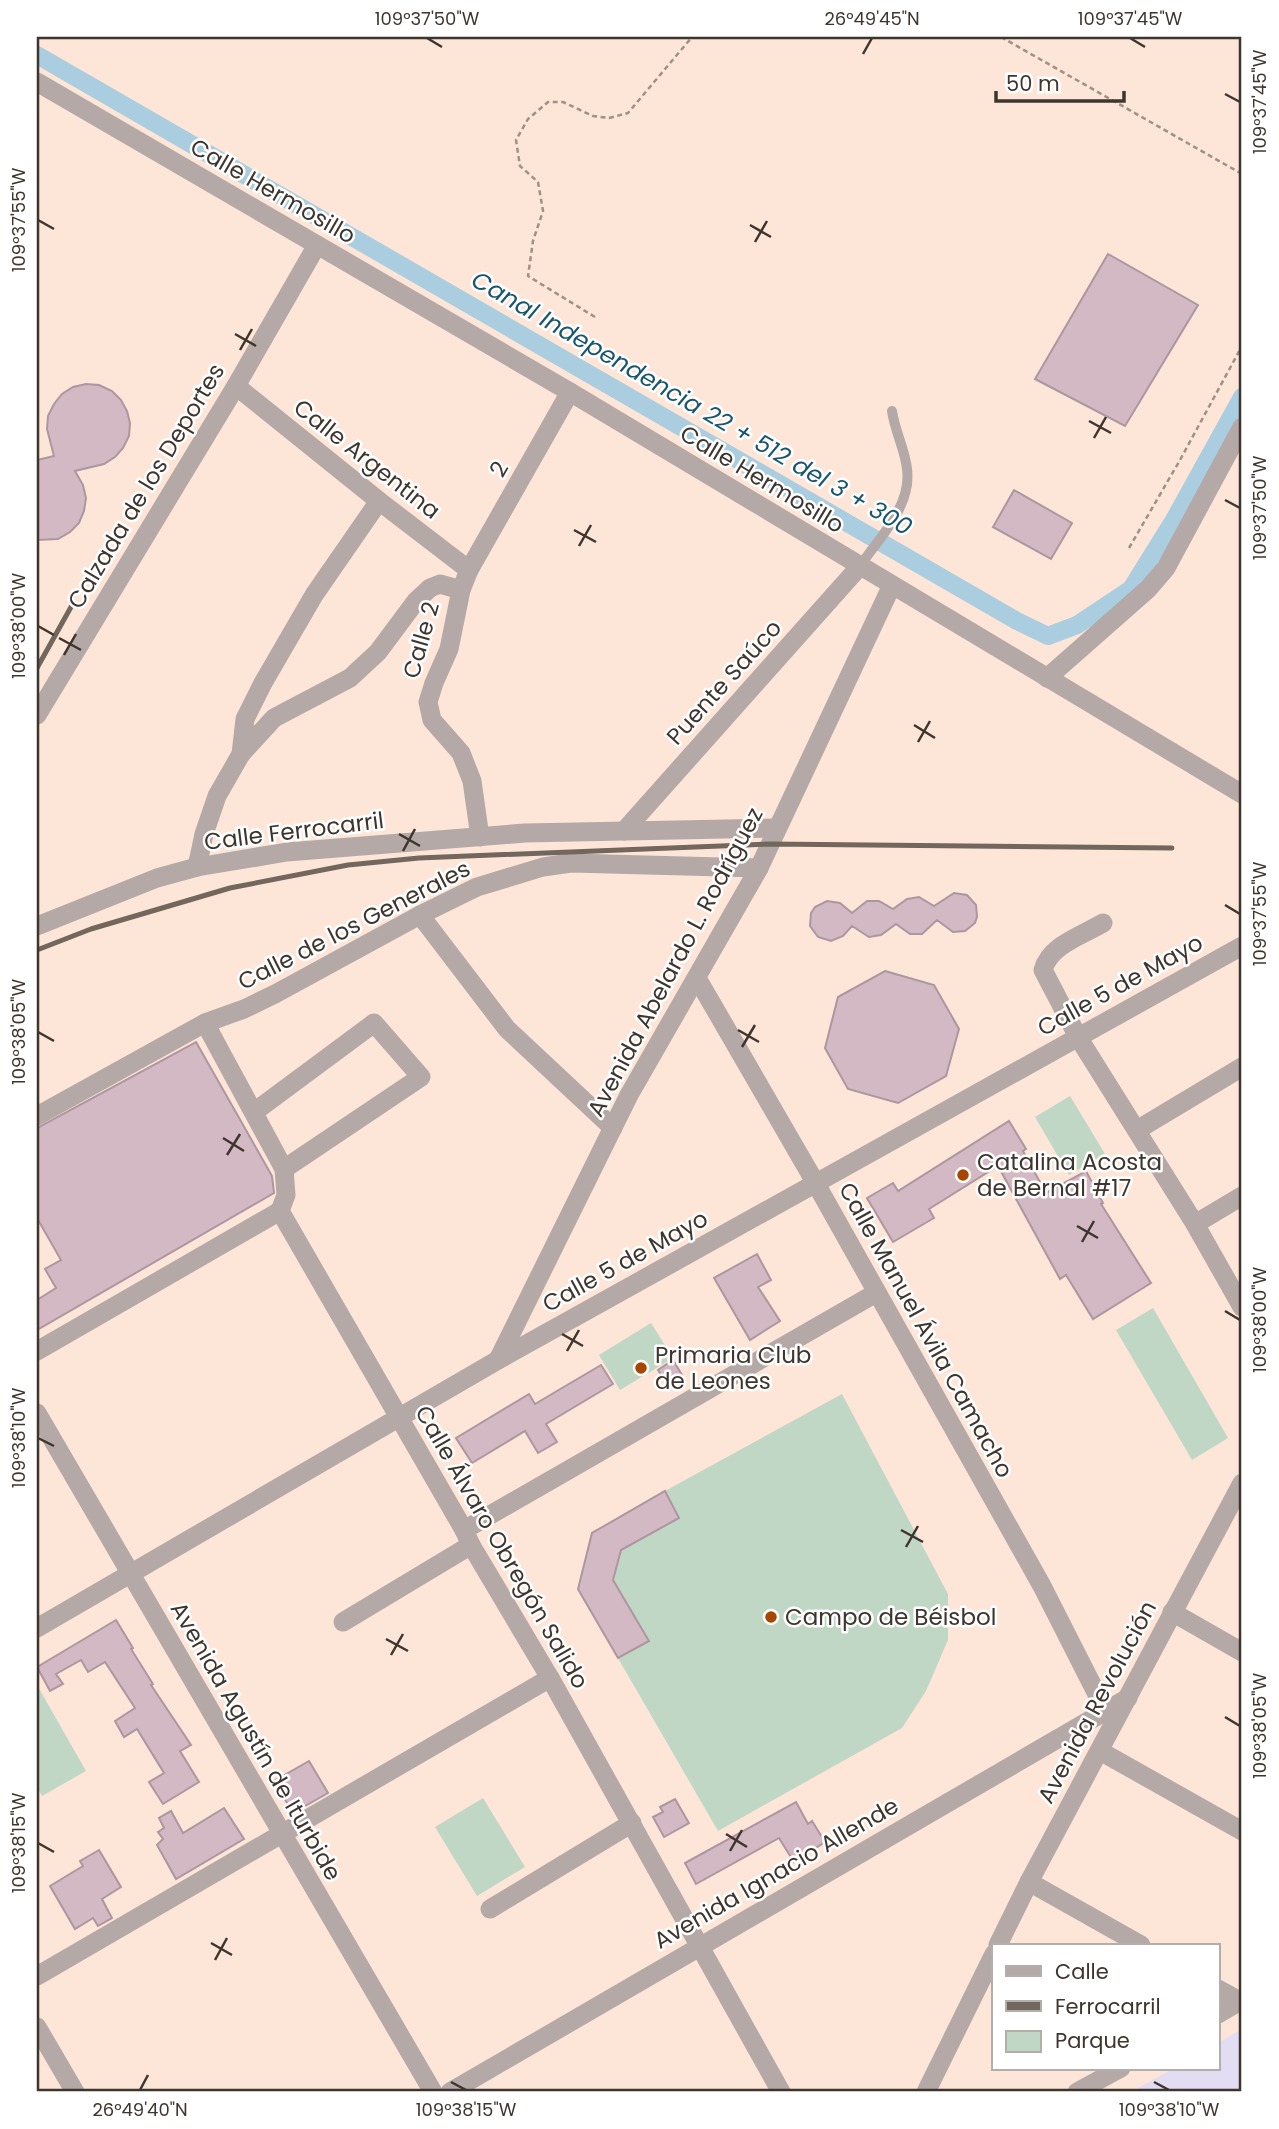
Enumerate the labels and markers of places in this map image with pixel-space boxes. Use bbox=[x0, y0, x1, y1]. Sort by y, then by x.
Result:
place label: Catalina Acosta de Bernal #17 bbox=[977, 1146, 1162, 1204]
marker: Catalina Acosta de Bernal #17 bbox=[955, 1167, 971, 1183]
place label: Primaria Club de Leones bbox=[655, 1339, 811, 1397]
marker: Primaria Club de Leones bbox=[633, 1360, 649, 1376]
place label: Campo de Béisbol bbox=[785, 1601, 996, 1633]
marker: Campo de Béisbol bbox=[763, 1609, 779, 1625]

